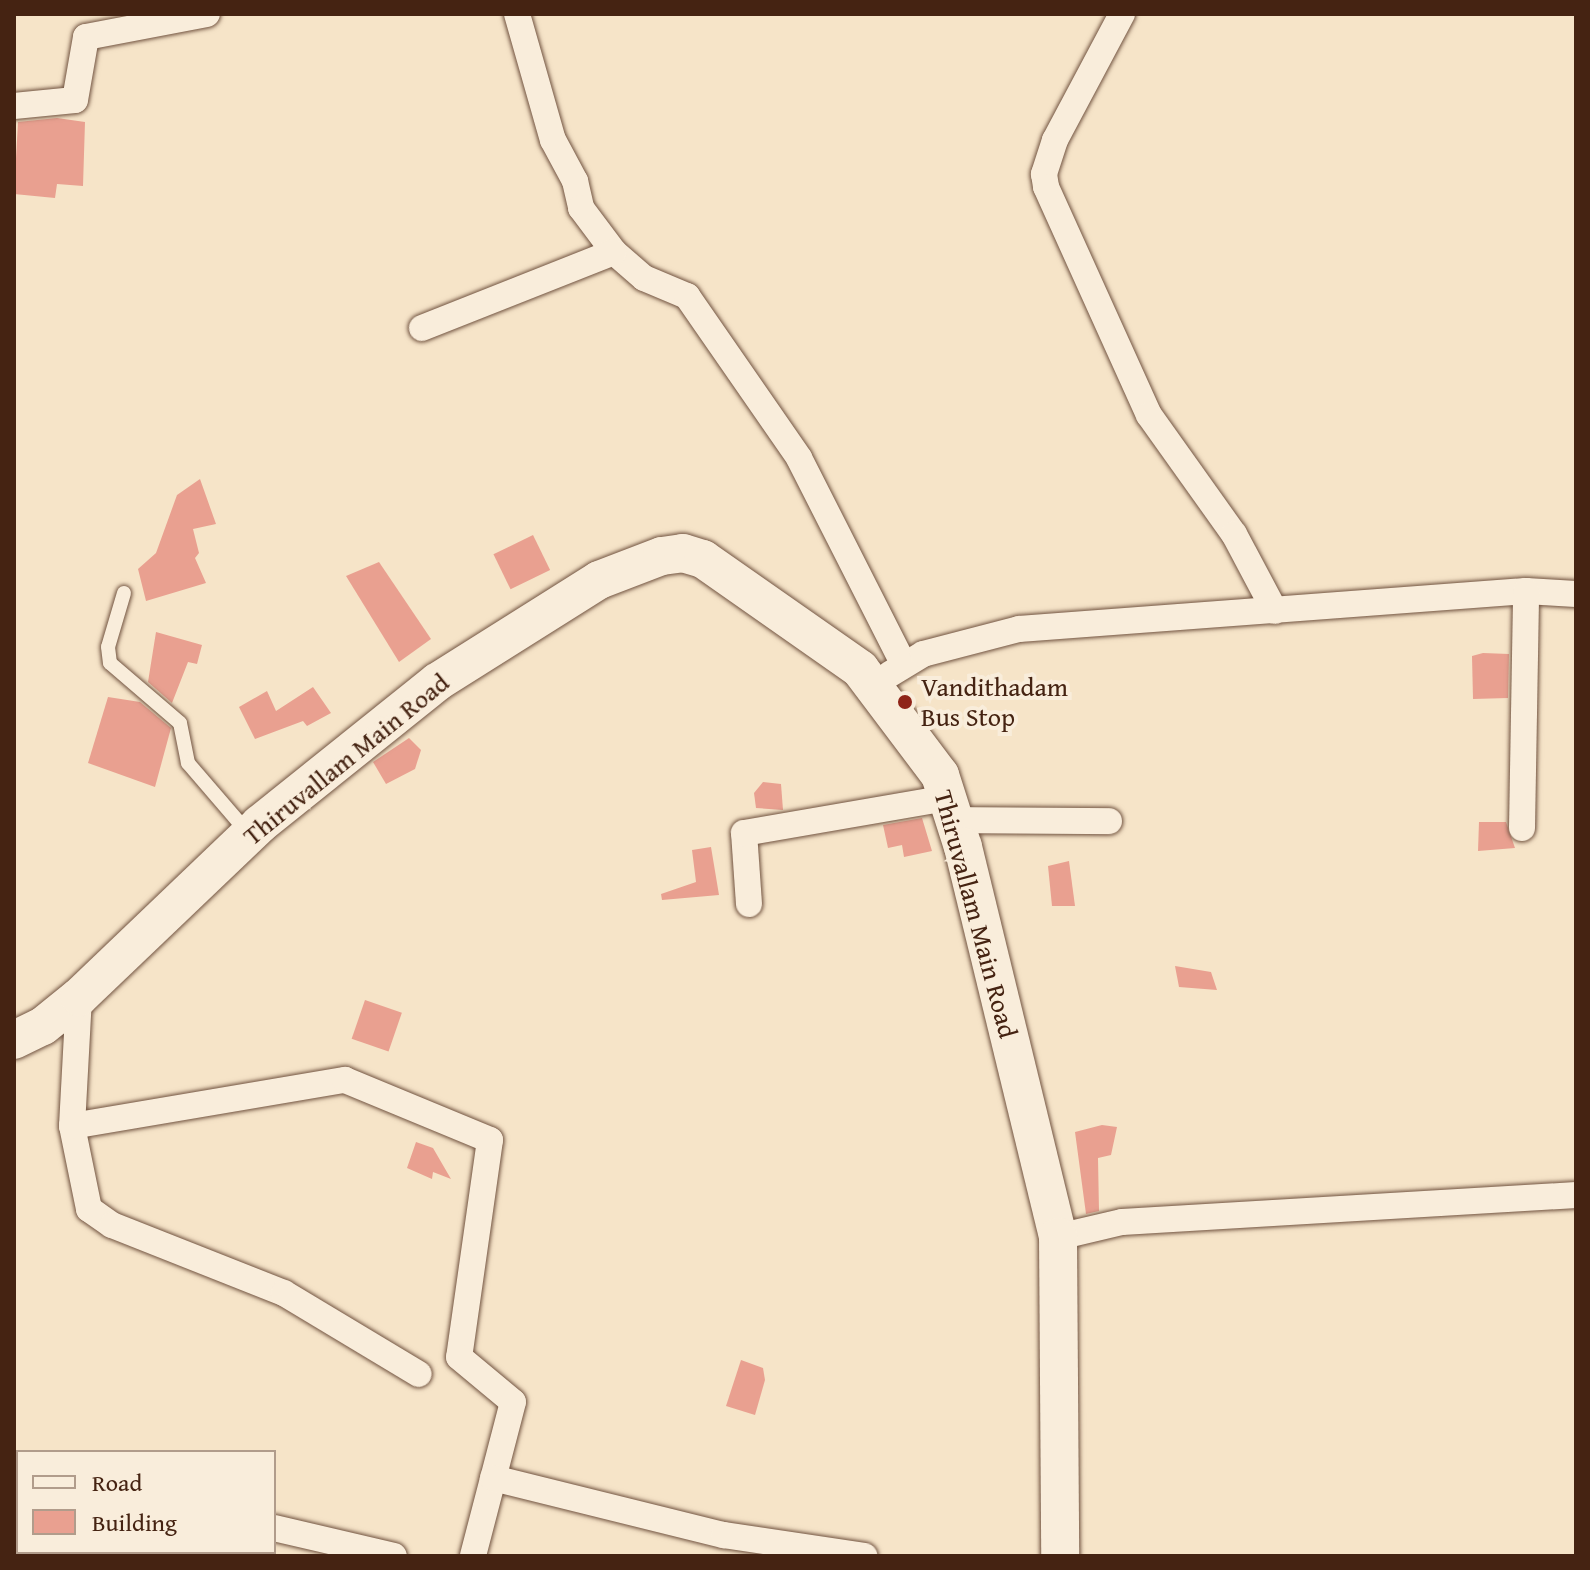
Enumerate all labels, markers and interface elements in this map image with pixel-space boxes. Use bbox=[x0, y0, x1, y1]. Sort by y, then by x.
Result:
street label: Thiruvallam Main Road bbox=[237, 666, 455, 852]
place label: Vandithadam Bus Stop bbox=[921, 671, 1068, 732]
marker: Vandithadam Bus Stop bbox=[896, 693, 914, 711]
street label: Thiruvallam Main Road bbox=[928, 787, 1024, 1041]
legend bbox=[16, 1450, 276, 1554]
text: Road bbox=[92, 1465, 142, 1500]
text: Building bbox=[92, 1505, 177, 1540]

